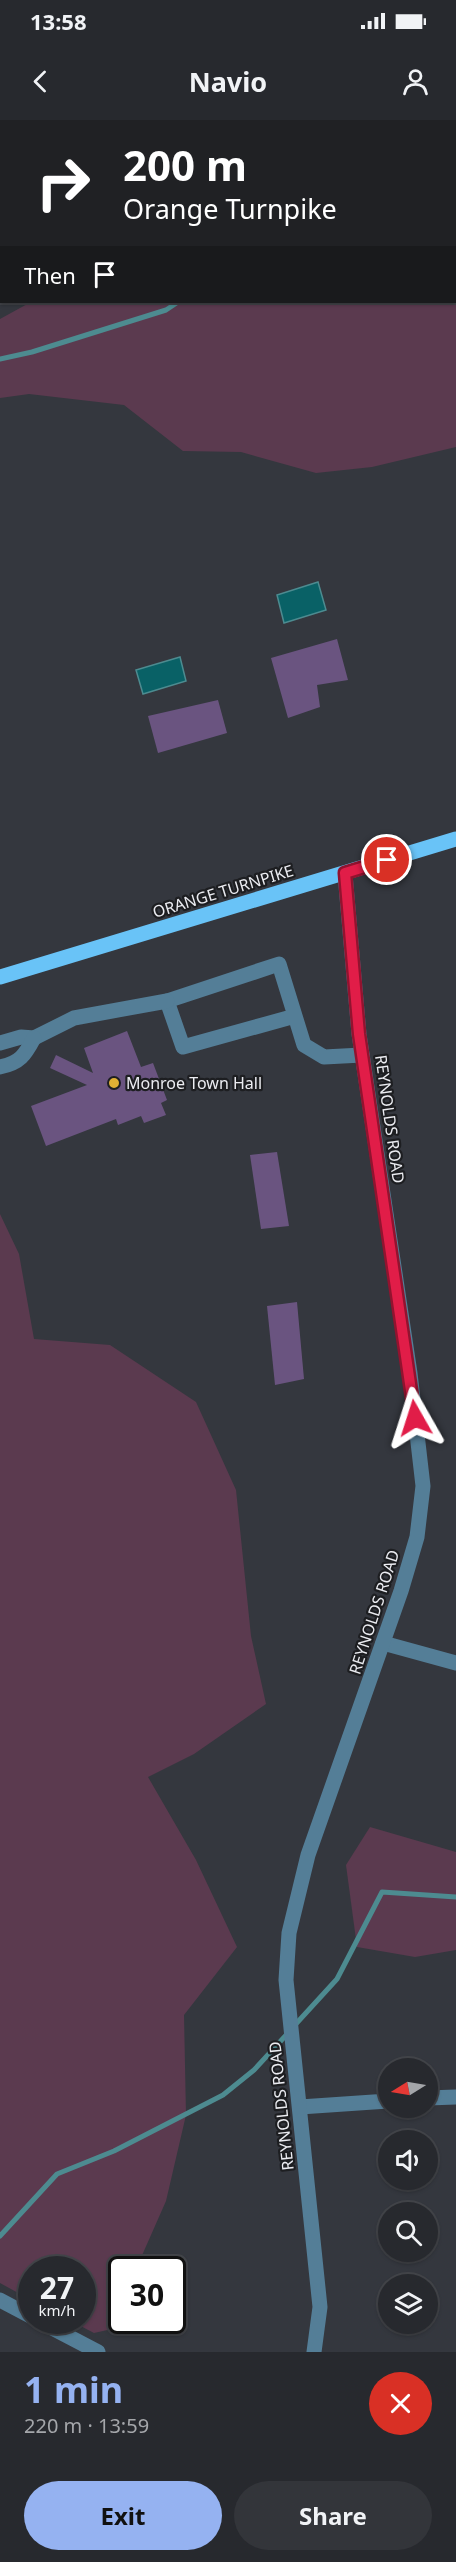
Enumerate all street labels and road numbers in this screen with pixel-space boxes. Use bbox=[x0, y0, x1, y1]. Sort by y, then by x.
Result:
street label: ORANGE TURNPIKE bbox=[150, 859, 296, 923]
street label: REYNOLDS ROAD bbox=[370, 1053, 410, 1185]
street label: REYNOLDS ROAD bbox=[344, 1547, 404, 1677]
street label: REYNOLDS ROAD bbox=[263, 2040, 299, 2172]

